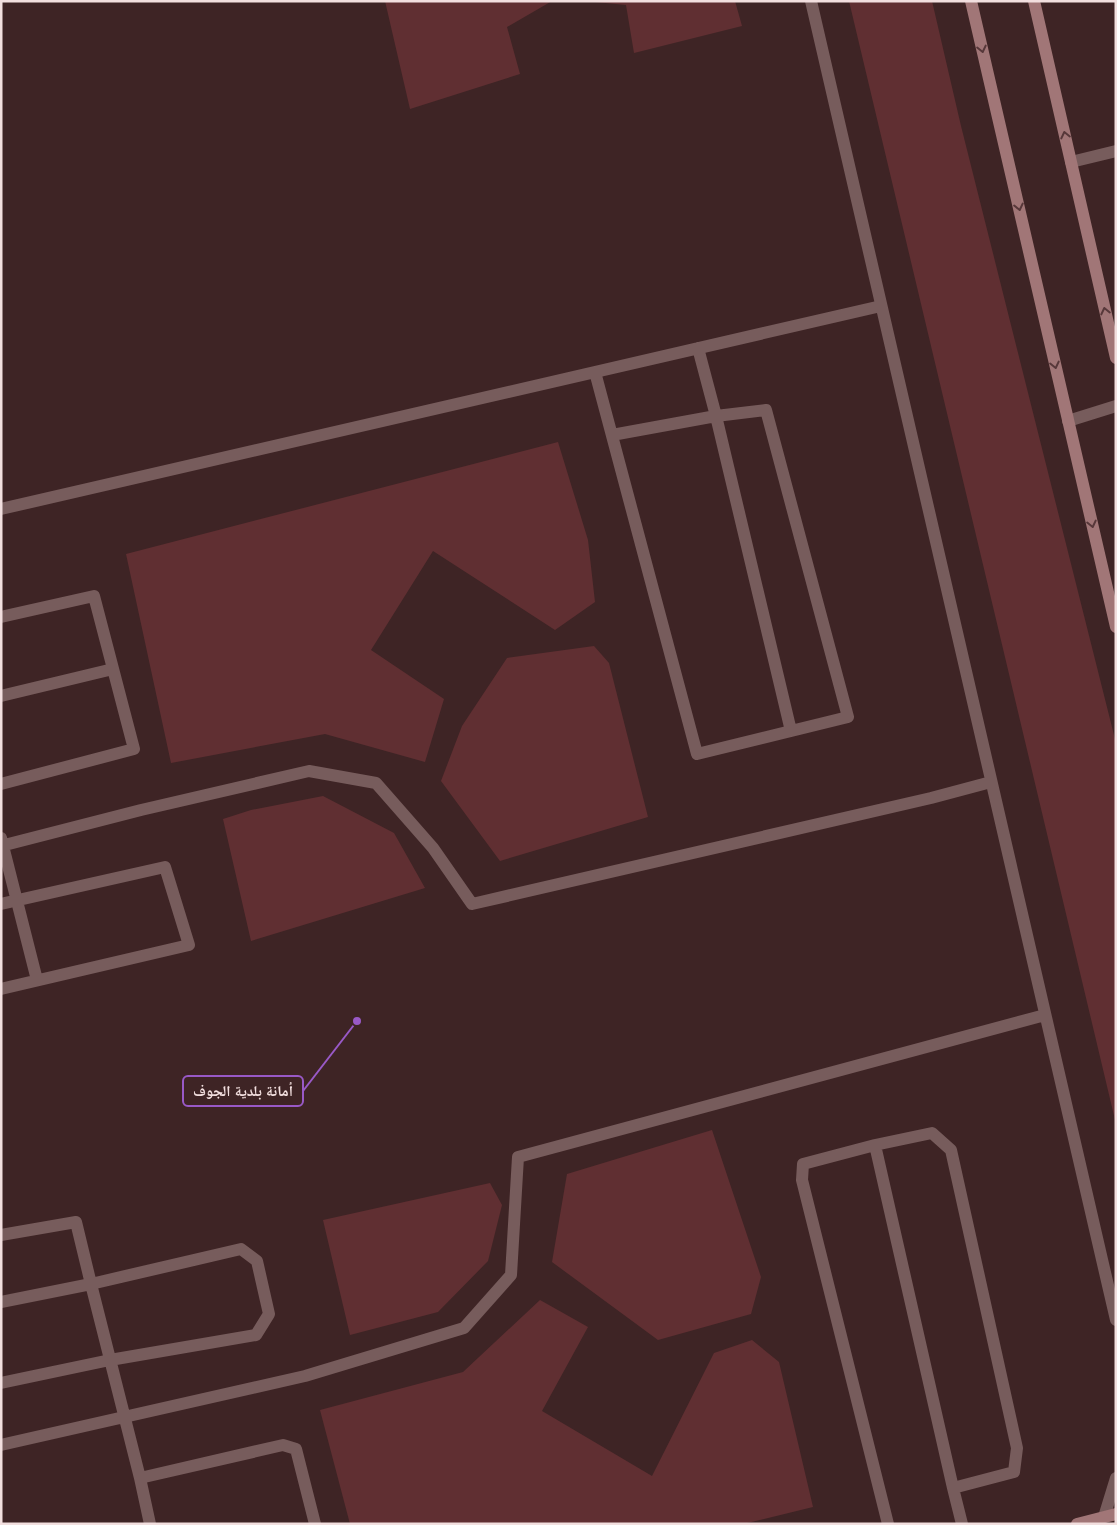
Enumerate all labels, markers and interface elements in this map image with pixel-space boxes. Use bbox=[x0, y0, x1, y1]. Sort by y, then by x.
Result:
one-way arrow bbox=[976, 44, 987, 53]
one-way arrow bbox=[1060, 131, 1071, 140]
one-way arrow bbox=[1013, 203, 1024, 212]
one-way arrow bbox=[1100, 306, 1111, 315]
one-way arrow bbox=[1050, 361, 1060, 370]
one-way arrow bbox=[1086, 519, 1097, 528]
callout: أمانة بلدية الجوف bbox=[183, 1076, 303, 1106]
text: أمانة بلدية الجوف bbox=[193, 1081, 293, 1100]

